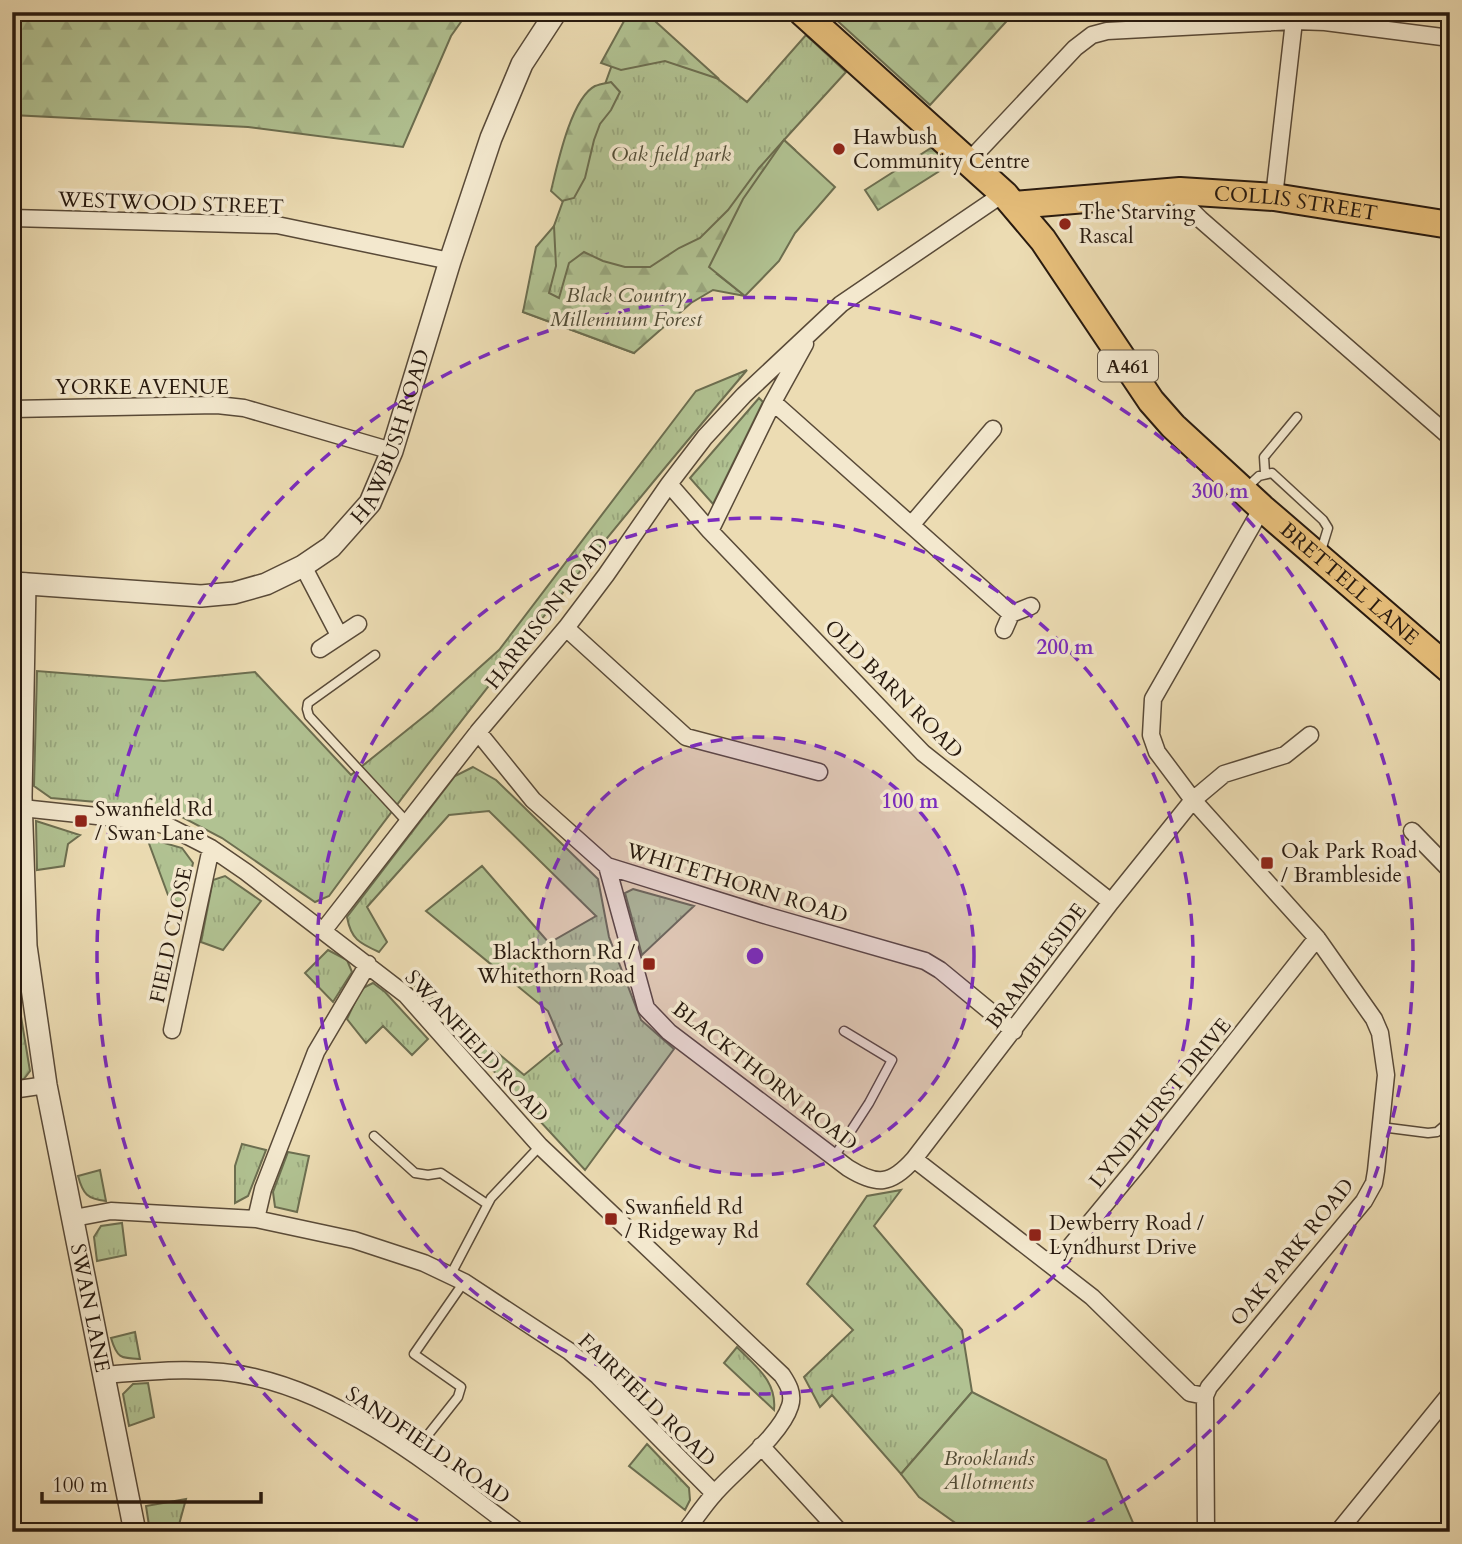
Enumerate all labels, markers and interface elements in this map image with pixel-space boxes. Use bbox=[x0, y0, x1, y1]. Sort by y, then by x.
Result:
place label: Hawbush Community Centre bbox=[853, 123, 1030, 176]
park label: Oak field park bbox=[611, 140, 732, 169]
marker: Hawbush Community Centre bbox=[831, 141, 847, 157]
street label: COLLIS STREET bbox=[1213, 179, 1380, 228]
street label: WESTWOOD STREET bbox=[57, 185, 284, 222]
place label: The Starving Rascal bbox=[1079, 198, 1195, 251]
marker: The Starving Rascal bbox=[1057, 216, 1073, 232]
park label: Black Country Millennium Forest bbox=[550, 281, 703, 334]
street label: HAWBUSH ROAD bbox=[344, 346, 437, 530]
road number: A461 bbox=[1098, 350, 1158, 382]
street label: YORKE AVENUE bbox=[55, 373, 229, 402]
text: 300 m bbox=[1191, 477, 1249, 506]
street label: BRETTELL LANE bbox=[1273, 516, 1425, 652]
street label: HARRISON ROAD bbox=[479, 531, 616, 695]
street label: OLD BARN ROAD bbox=[818, 613, 970, 765]
text: 200 m bbox=[1036, 633, 1094, 662]
text: 100 m bbox=[881, 787, 939, 816]
place label: Swanfield Rd / Swan Lane bbox=[95, 795, 213, 848]
marker: Swanfield Rd / Swan Lane bbox=[73, 813, 89, 829]
street label: WHITETHORN ROAD bbox=[622, 836, 851, 931]
place label: Oak Park Road / Brambleside bbox=[1281, 837, 1417, 890]
marker: Oak Park Road / Brambleside bbox=[1259, 855, 1275, 871]
street label: FIELD CLOSE bbox=[143, 865, 200, 1006]
street label: BRAMBLESIDE bbox=[979, 897, 1093, 1035]
place label: Blackthorn Rd / Whitethorn Road bbox=[476, 938, 635, 991]
centre of rings bbox=[743, 944, 767, 968]
marker: Blackthorn Rd / Whitethorn Road bbox=[641, 956, 657, 972]
street label: SWANFIELD ROAD bbox=[398, 964, 555, 1129]
street label: BLACKTHORN ROAD bbox=[666, 995, 863, 1158]
street label: LYNDHURST DRIVE bbox=[1083, 1012, 1238, 1195]
street label: OAK PARK ROAD bbox=[1224, 1172, 1361, 1332]
place label: Swanfield Rd / Ridgeway Rd bbox=[625, 1193, 759, 1246]
place label: Dewberry Road / Lyndhurst Drive bbox=[1049, 1209, 1204, 1262]
marker: Swanfield Rd / Ridgeway Rd bbox=[603, 1211, 619, 1227]
marker: Dewberry Road / Lyndhurst Drive bbox=[1027, 1227, 1043, 1243]
street label: SWAN LANE bbox=[63, 1241, 117, 1375]
street label: FAIRFIELD ROAD bbox=[572, 1327, 722, 1474]
street label: SANDFIELD ROAD bbox=[340, 1380, 516, 1511]
park label: Brooklands Allotments bbox=[943, 1444, 1035, 1497]
scale bar bbox=[42, 1460, 261, 1504]
text: 100 m bbox=[52, 1471, 108, 1500]

